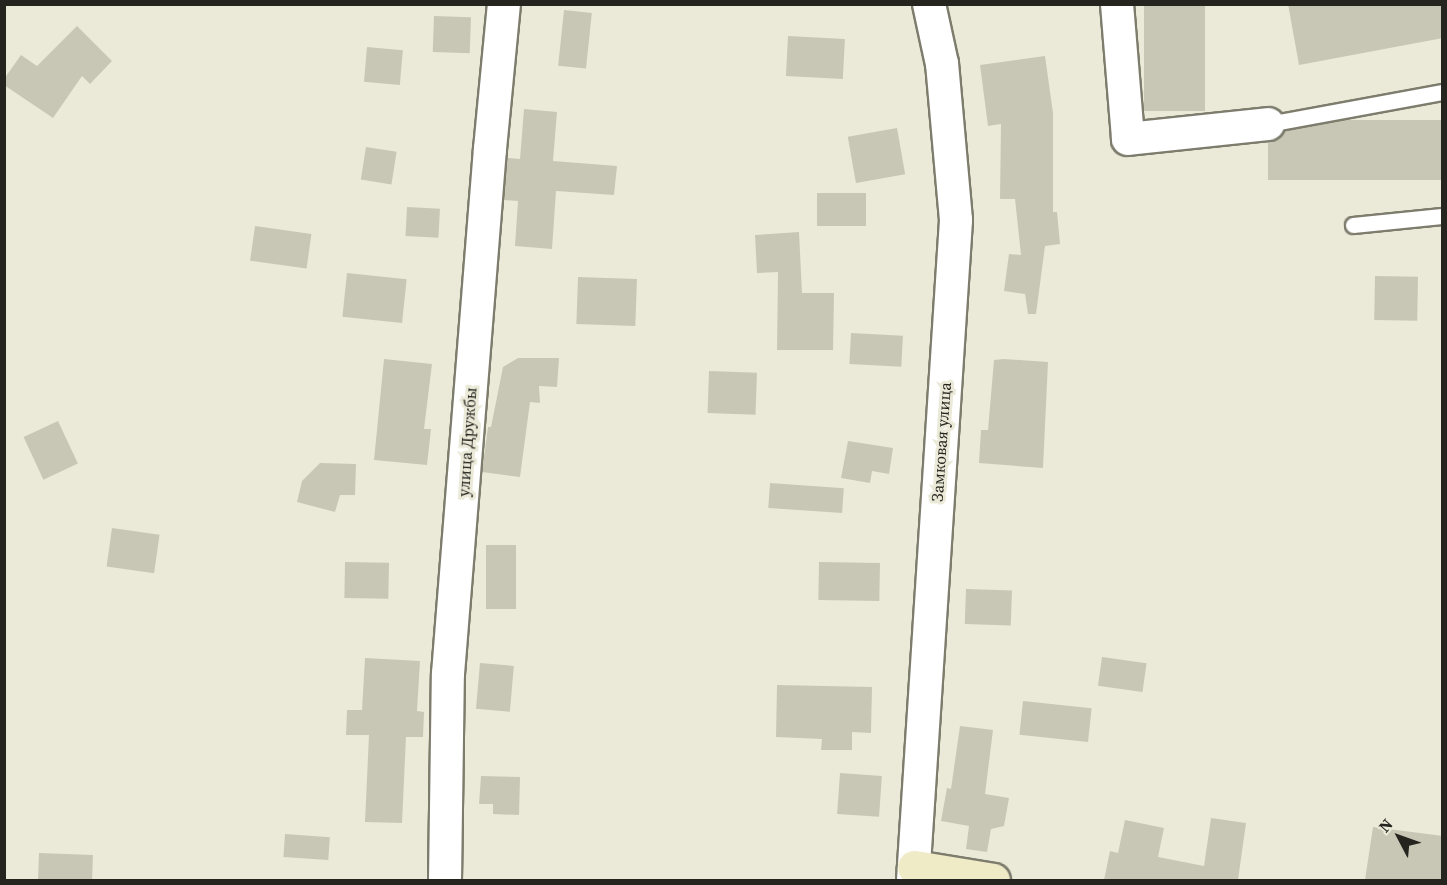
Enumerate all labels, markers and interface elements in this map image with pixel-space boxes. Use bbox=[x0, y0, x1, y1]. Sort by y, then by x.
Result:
street label: Замковая улица bbox=[927, 382, 955, 502]
street label: улица Дружбы bbox=[454, 387, 480, 497]
north arrow bbox=[1369, 807, 1429, 867]
text: N bbox=[1373, 814, 1398, 837]

